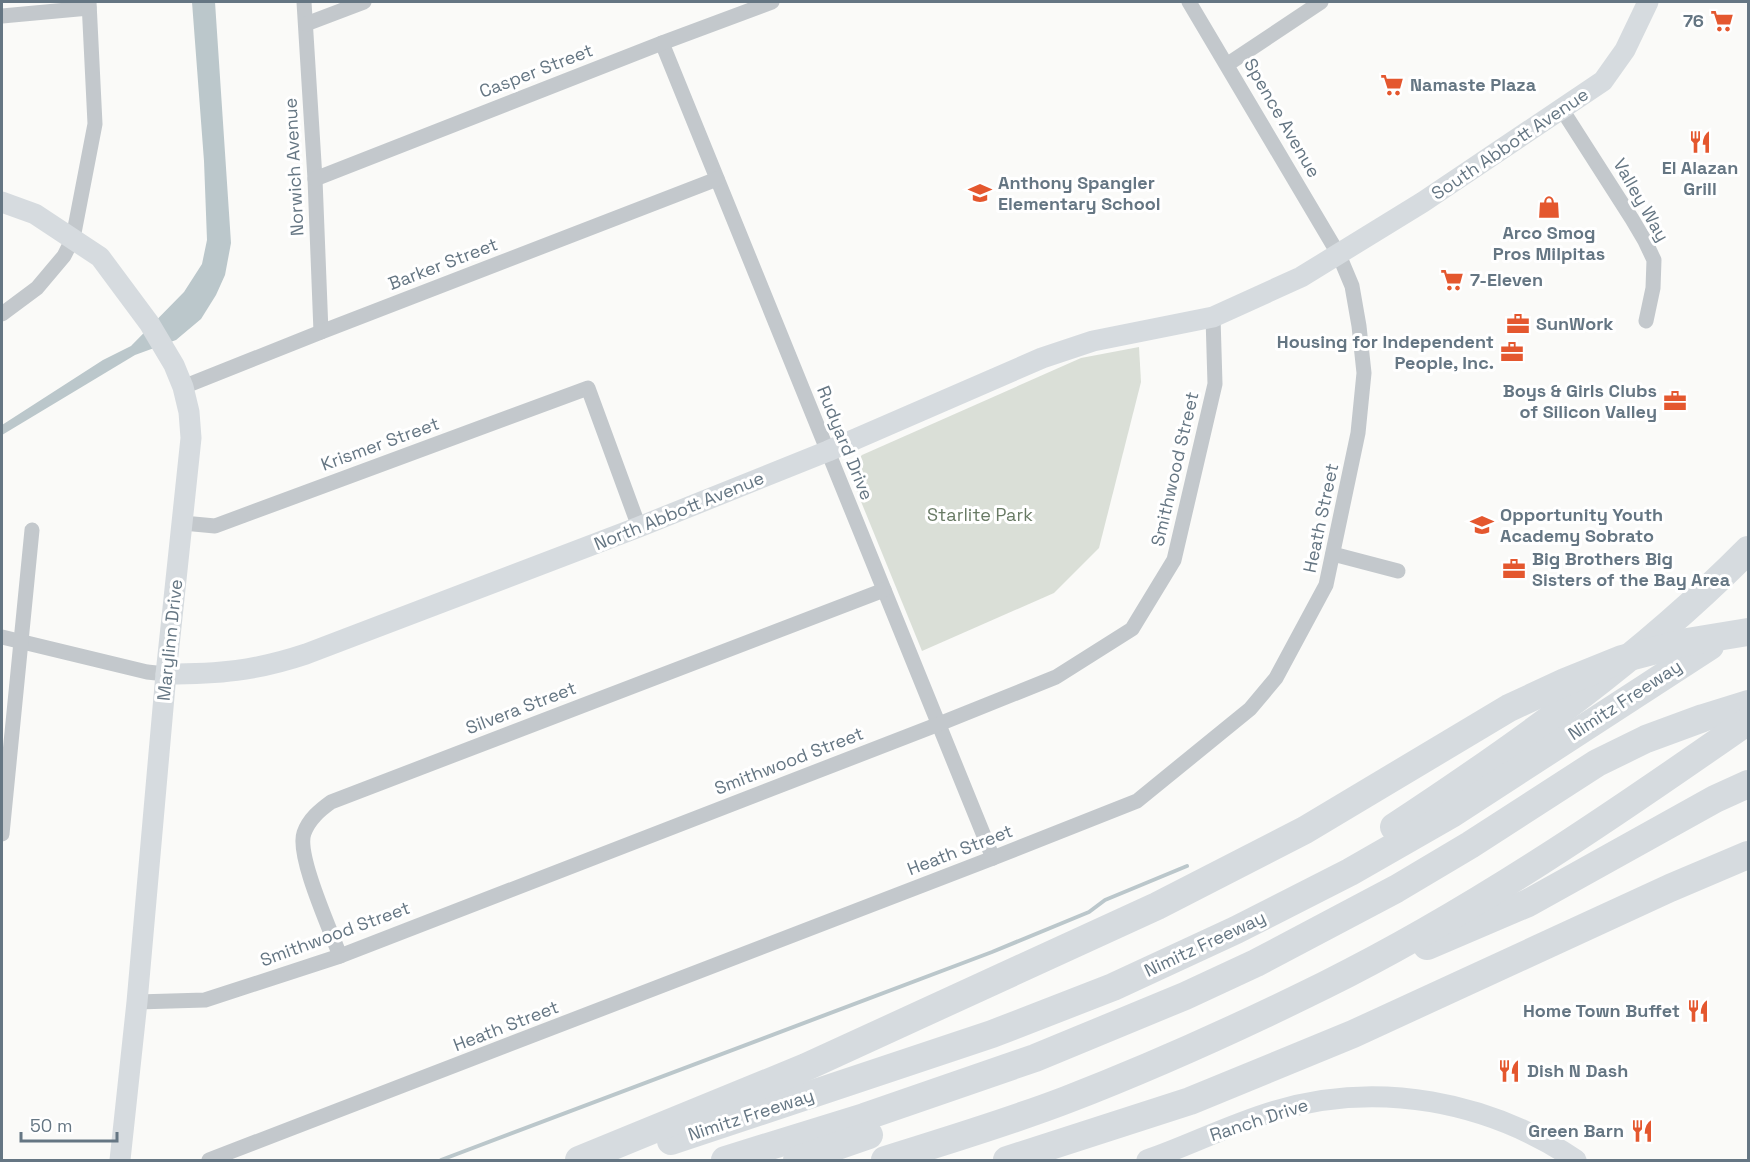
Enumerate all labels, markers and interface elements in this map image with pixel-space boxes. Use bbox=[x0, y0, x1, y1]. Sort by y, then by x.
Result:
supermarket icon: 76 bbox=[1709, 8, 1735, 34]
place label: 76 bbox=[1683, 9, 1704, 32]
street label: Casper Street bbox=[476, 38, 596, 103]
street label: Spence Avenue bbox=[1239, 54, 1326, 181]
supermarket icon: Namaste Plaza bbox=[1379, 72, 1405, 98]
place label: Namaste Plaza bbox=[1410, 73, 1537, 96]
street label: South Abbott Avenue bbox=[1427, 82, 1593, 205]
street label: Norwich Avenue bbox=[278, 97, 309, 237]
restaurant icon: El Alazan Grill bbox=[1687, 129, 1713, 155]
street label: Valley Way bbox=[1608, 154, 1675, 246]
place label: El Alazan Grill bbox=[1662, 156, 1738, 200]
place label: Anthony Spangler Elementary School bbox=[998, 171, 1161, 215]
school or university icon: Anthony Spangler Elementary School bbox=[967, 180, 993, 206]
shop icon: Arco Smog Pros Milpitas bbox=[1536, 194, 1562, 220]
place label: Arco Smog Pros Milpitas bbox=[1493, 221, 1605, 265]
street label: Barker Street bbox=[385, 232, 501, 295]
supermarket icon: 7-Eleven bbox=[1439, 267, 1465, 293]
place label: 7-Eleven bbox=[1470, 268, 1543, 291]
office icon: SunWork bbox=[1505, 311, 1531, 337]
place label: SunWork bbox=[1536, 312, 1613, 335]
place label: Housing for Independent People, Inc. bbox=[1277, 330, 1494, 374]
office icon: Housing for Independent People, Inc. bbox=[1499, 339, 1525, 365]
place label: Boys & Girls Clubs of Silicon Valley bbox=[1503, 379, 1657, 423]
street label: Rudyard Drive bbox=[812, 382, 879, 503]
office icon: Boys & Girls Clubs of Silicon Valley bbox=[1662, 388, 1688, 414]
street label: Smithwood Street bbox=[1146, 389, 1203, 548]
street label: Krismer Street bbox=[318, 411, 442, 476]
street label: Heath Street bbox=[1298, 461, 1343, 575]
street label: North Abbott Avenue bbox=[590, 466, 767, 555]
park label: Starlite Park bbox=[927, 503, 1033, 526]
place label: Opportunity Youth Academy Sobrato bbox=[1500, 503, 1663, 547]
school or university icon: Opportunity Youth Academy Sobrato bbox=[1469, 512, 1495, 538]
place label: Big Brothers Big Sisters of the Bay Area bbox=[1532, 547, 1731, 591]
office icon: Big Brothers Big Sisters of the Bay Area bbox=[1501, 556, 1527, 582]
street label: Marylinn Drive bbox=[152, 578, 187, 702]
street label: Nimitz Freeway bbox=[1563, 654, 1686, 745]
street label: Silvera Street bbox=[462, 676, 579, 739]
street label: Smithwood Street bbox=[711, 722, 867, 800]
street label: Heath Street bbox=[904, 819, 1016, 880]
street label: Smithwood Street bbox=[257, 896, 413, 971]
street label: Nimitz Freeway bbox=[1140, 905, 1269, 982]
street label: Heath Street bbox=[450, 995, 562, 1056]
restaurant icon: Home Town Buffet bbox=[1685, 998, 1711, 1024]
place label: Home Town Buffet bbox=[1523, 999, 1680, 1022]
restaurant icon: Dish N Dash bbox=[1496, 1058, 1522, 1084]
place label: Dish N Dash bbox=[1527, 1059, 1628, 1082]
street label: Nimitz Freeway bbox=[685, 1083, 817, 1146]
street label: Ranch Drive bbox=[1207, 1093, 1311, 1146]
scale bar bbox=[21, 1105, 117, 1143]
text: 50 m bbox=[30, 1114, 72, 1137]
restaurant icon: Green Barn bbox=[1629, 1118, 1655, 1144]
place label: Green Barn bbox=[1528, 1119, 1624, 1142]

